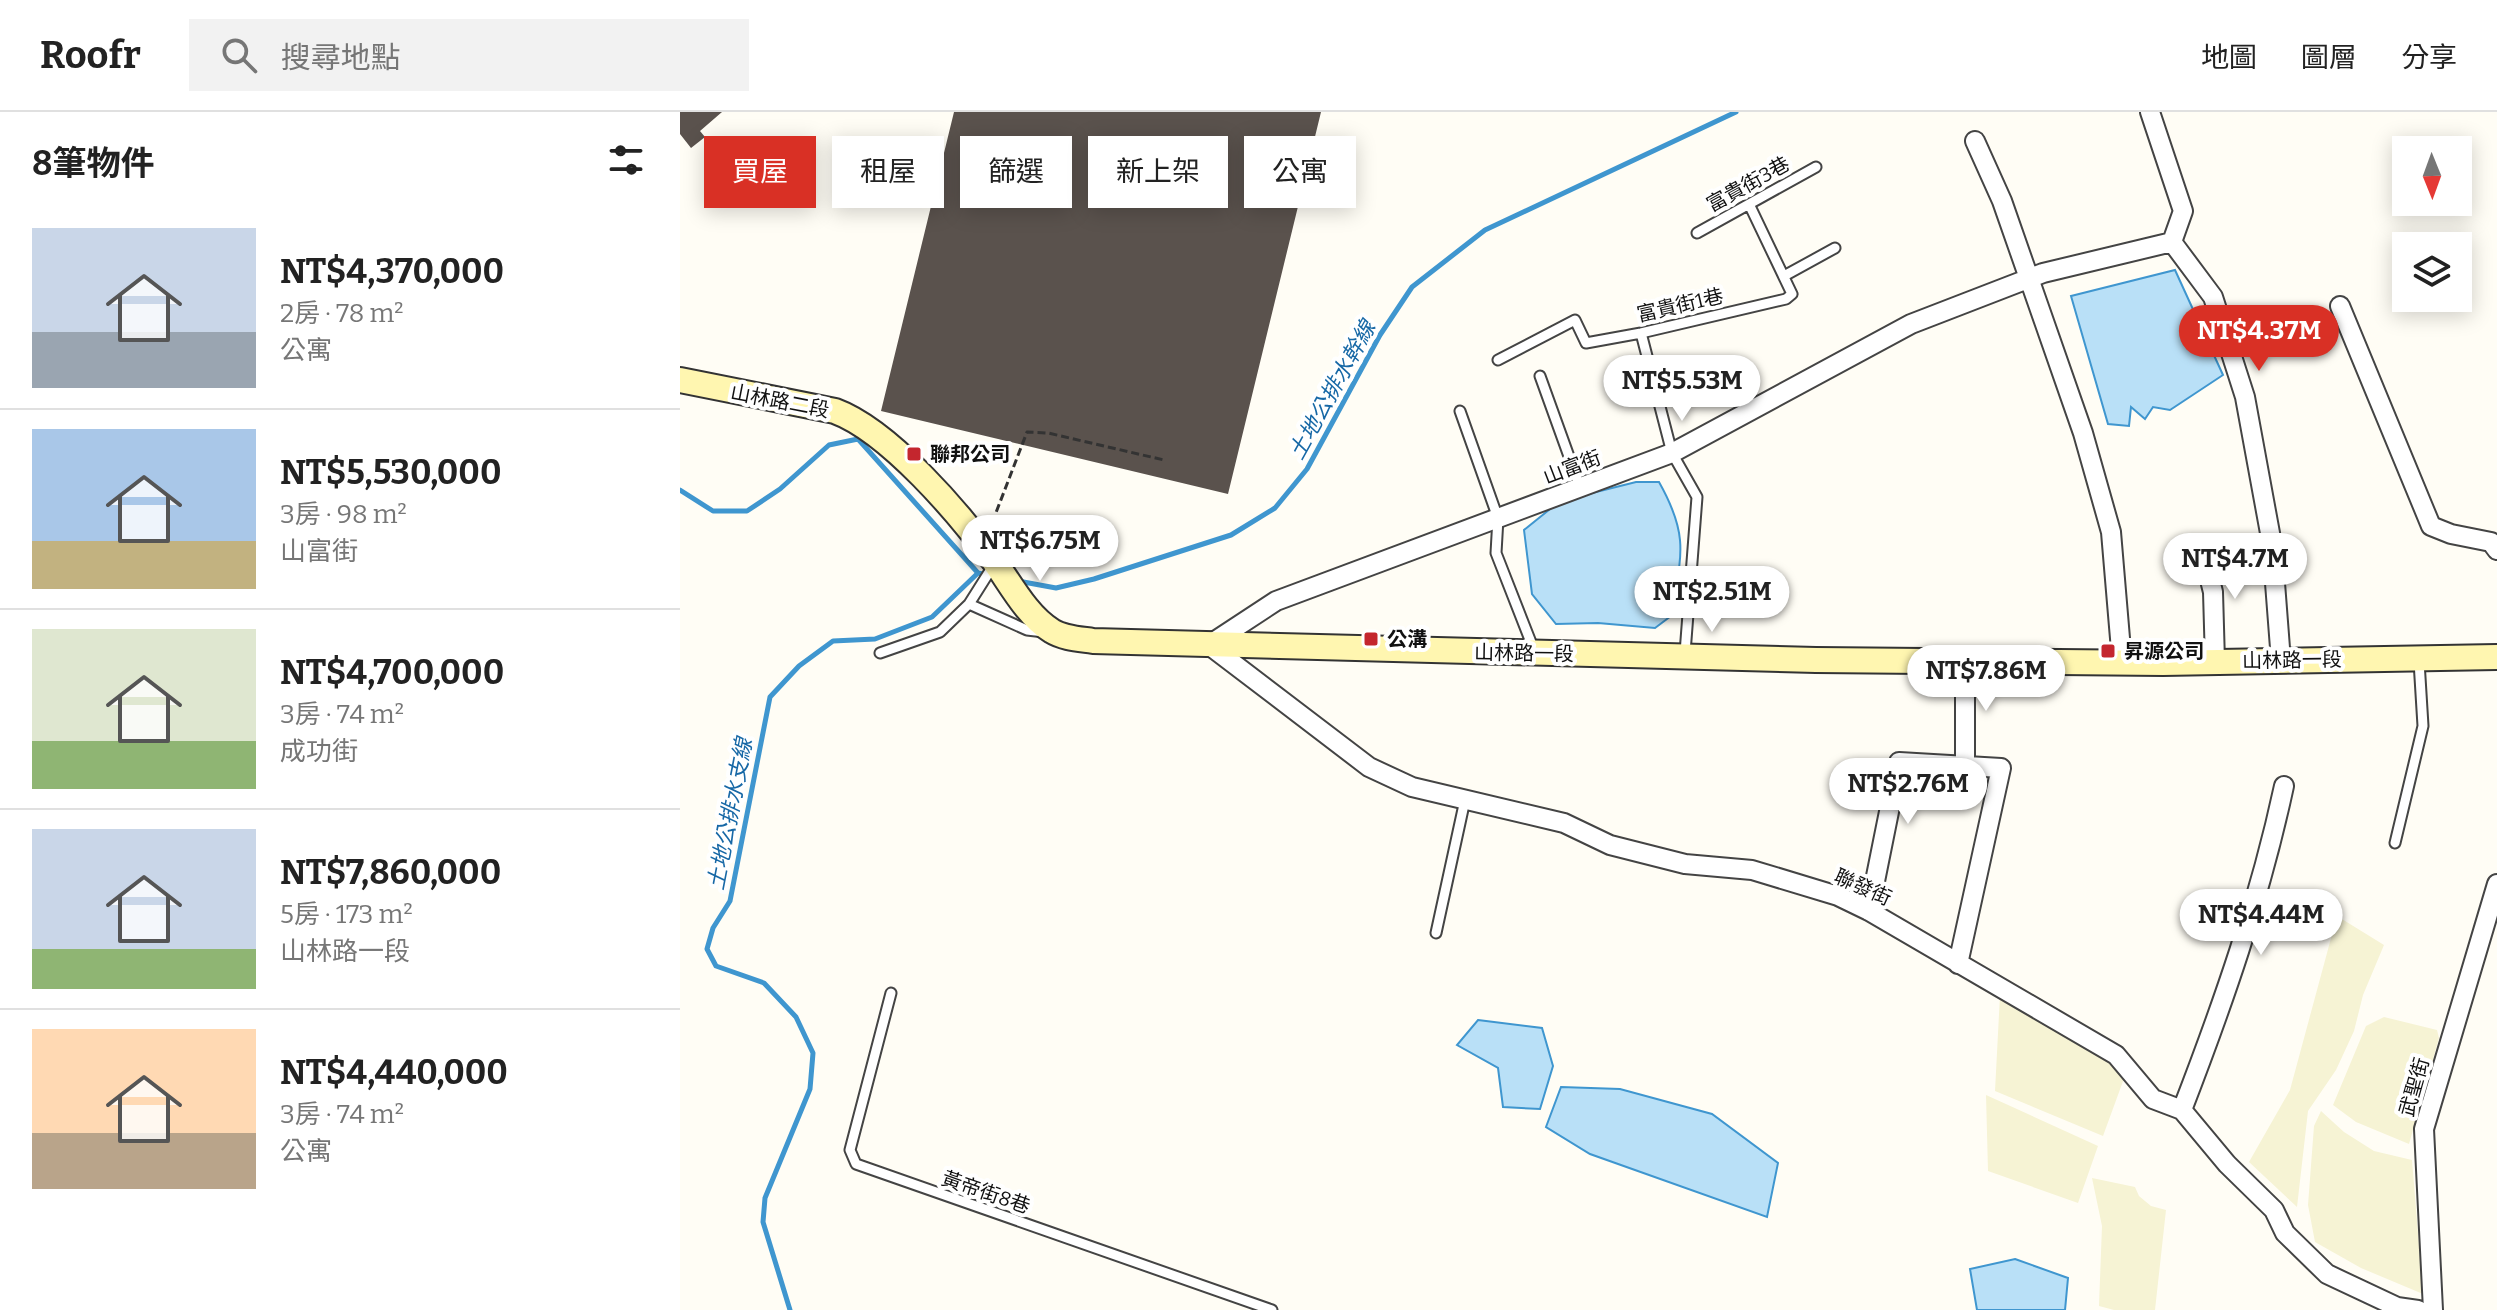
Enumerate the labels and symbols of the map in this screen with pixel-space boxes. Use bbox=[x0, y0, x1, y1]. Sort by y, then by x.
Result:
north arrow bbox=[2392, 136, 2472, 216]
street label: 富貴街3巷 bbox=[1702, 151, 1794, 217]
street label: 富貴街1巷 bbox=[1634, 283, 1726, 327]
pin: NT$4.37M bbox=[2176, 305, 2342, 373]
water label: 土地公排水幹線 bbox=[1283, 313, 1383, 464]
pin: NT$5.53M bbox=[1599, 355, 1765, 423]
street label: 山林路二段 bbox=[729, 380, 831, 422]
place label: 聯邦公司 bbox=[930, 442, 1010, 466]
marker: 聯邦公司 bbox=[905, 445, 923, 463]
street label: 山富街 bbox=[1540, 445, 1604, 489]
pin: NT$6.75M bbox=[957, 515, 1123, 583]
pin: NT$4.7M bbox=[2161, 533, 2309, 601]
pin: NT$2.51M bbox=[1629, 566, 1795, 634]
place label: 公溝 bbox=[1387, 627, 1427, 651]
marker: 公溝 bbox=[1362, 630, 1380, 648]
place label: 昇源公司 bbox=[2124, 639, 2204, 663]
street label: 山林路一段 bbox=[1474, 640, 1574, 666]
marker: 昇源公司 bbox=[2099, 642, 2117, 660]
pin: NT$7.86M bbox=[1903, 645, 2069, 713]
street label: 山林路一段 bbox=[2242, 647, 2342, 673]
water label: 土地公排水支線 bbox=[702, 733, 759, 892]
pin: NT$2.76M bbox=[1825, 758, 1991, 826]
street label: 聯發街 bbox=[1831, 864, 1895, 910]
pin: NT$4.44M bbox=[2178, 889, 2344, 957]
street label: 武聖街 bbox=[2394, 1055, 2434, 1119]
street label: 黃帝街8巷 bbox=[939, 1166, 1033, 1218]

